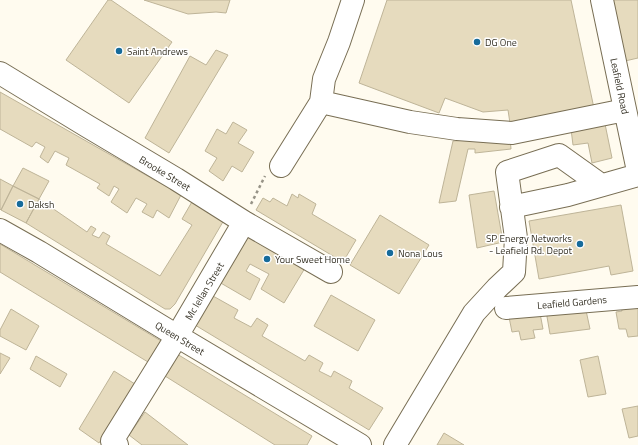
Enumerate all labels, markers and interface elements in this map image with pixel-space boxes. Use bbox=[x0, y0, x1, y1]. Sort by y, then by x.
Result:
place label: DG One bbox=[485, 35, 517, 50]
marker: DG One bbox=[472, 37, 482, 47]
place label: Saint Andrews bbox=[127, 44, 188, 59]
marker: Saint Andrews bbox=[114, 46, 124, 56]
street label: Leafield Road bbox=[606, 57, 633, 115]
street label: Brooke Street bbox=[136, 152, 194, 195]
place label: Daksh bbox=[28, 197, 54, 212]
marker: Daksh bbox=[15, 199, 25, 209]
place label: SP Energy Networks - Leafield Rd. Depot bbox=[486, 231, 572, 258]
marker: SP Energy Networks - Leafield Rd. Depot bbox=[575, 239, 585, 249]
place label: Nona Lous bbox=[398, 246, 443, 261]
marker: Nona Lous bbox=[385, 248, 395, 258]
place label: Your Sweet Home bbox=[275, 252, 350, 267]
marker: Your Sweet Home bbox=[262, 254, 272, 264]
street label: Mc lellan Street bbox=[181, 259, 228, 323]
street label: Leafield Gardens bbox=[537, 292, 608, 313]
street label: Queen Street bbox=[152, 318, 208, 359]

